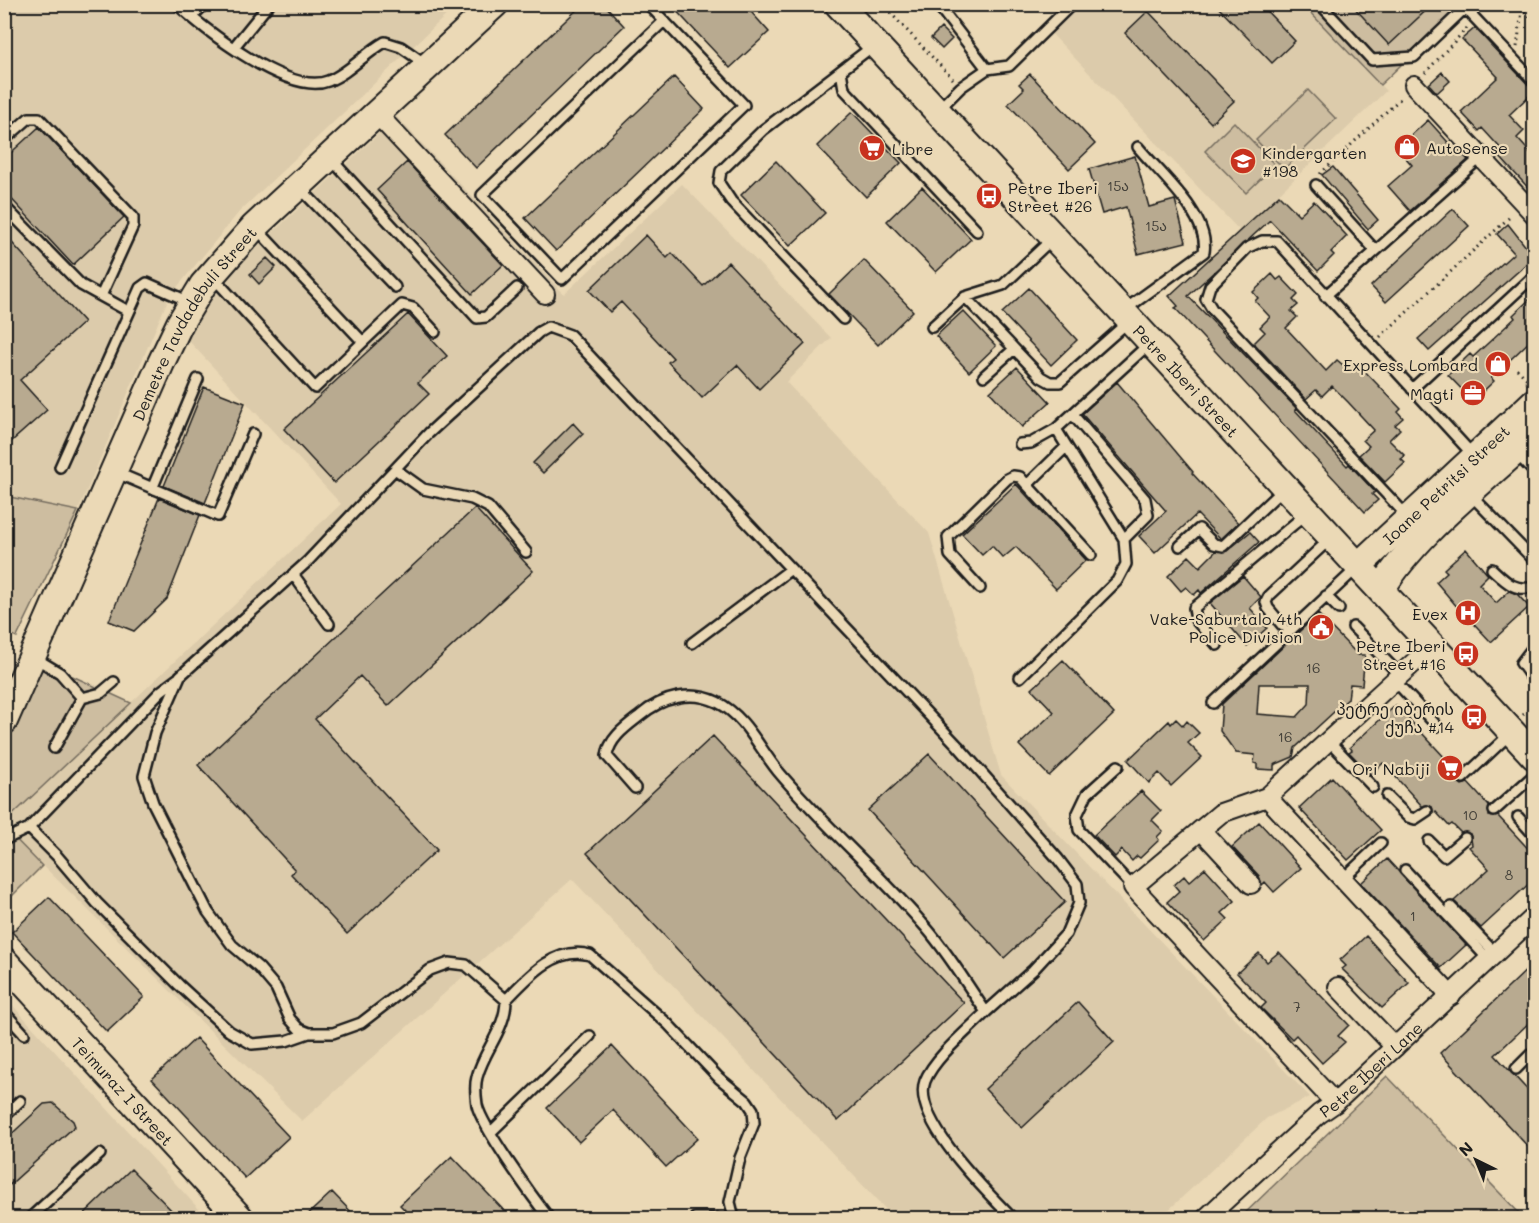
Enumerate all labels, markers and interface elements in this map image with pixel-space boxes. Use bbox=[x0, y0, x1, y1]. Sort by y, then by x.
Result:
shop icon: AutoSense bbox=[1392, 132, 1422, 162]
supermarket icon: Libre bbox=[857, 133, 887, 163]
place label: AutoSense bbox=[1426, 137, 1508, 158]
place label: Libre bbox=[892, 138, 933, 159]
place label: Kindergarten #198 bbox=[1262, 142, 1367, 181]
school or university icon: Kindergarten #198 bbox=[1228, 146, 1258, 176]
house number: 15ა bbox=[1107, 176, 1129, 195]
place label: Petre Iberi Street #26 bbox=[1008, 177, 1098, 216]
bus stop icon: Petre Iberi Street #26 bbox=[974, 181, 1004, 211]
house number: 15ა bbox=[1145, 216, 1167, 235]
street label: Demetre Tavdadebuli Street bbox=[127, 222, 260, 424]
street label: Petre Iberi Street bbox=[1129, 320, 1244, 441]
shop icon: Express Lombard bbox=[1483, 349, 1513, 379]
place label: Express Lombard bbox=[1343, 354, 1478, 375]
office icon: Magti bbox=[1458, 378, 1488, 408]
place label: Magti bbox=[1410, 383, 1454, 404]
street label: Ioane Petritsi Street bbox=[1378, 420, 1514, 548]
hospital icon: Evex bbox=[1453, 598, 1483, 628]
place label: Evex bbox=[1412, 603, 1448, 624]
place label: Vake-Saburtalo 4th Police Division bbox=[1150, 608, 1302, 647]
public building icon: Vake-Saburtalo 4th Police Division bbox=[1306, 612, 1336, 642]
place label: Petre Iberi Street #16 bbox=[1356, 635, 1446, 674]
bus stop icon: Petre Iberi Street #16 bbox=[1451, 639, 1481, 669]
house number: 16 bbox=[1306, 658, 1320, 677]
place label: პეტრე იბერის ქუჩა #14 bbox=[1336, 698, 1455, 737]
bus stop icon: პეტრე იბერის ქუჩა #14 bbox=[1459, 702, 1489, 732]
house number: 16 bbox=[1278, 727, 1292, 746]
supermarket icon: Ori Nabiji bbox=[1435, 753, 1465, 783]
place label: Ori Nabiji bbox=[1352, 758, 1430, 779]
house number: 10 bbox=[1463, 805, 1478, 824]
house number: 8 bbox=[1505, 865, 1513, 884]
house number: 1 bbox=[1410, 906, 1416, 925]
house number: 7 bbox=[1293, 997, 1301, 1016]
street label: Petre Iberi Lane bbox=[1315, 1017, 1426, 1121]
street label: Teimuraz I Street bbox=[68, 1032, 178, 1149]
north arrow bbox=[1446, 1130, 1506, 1190]
text: N bbox=[1454, 1137, 1477, 1160]

